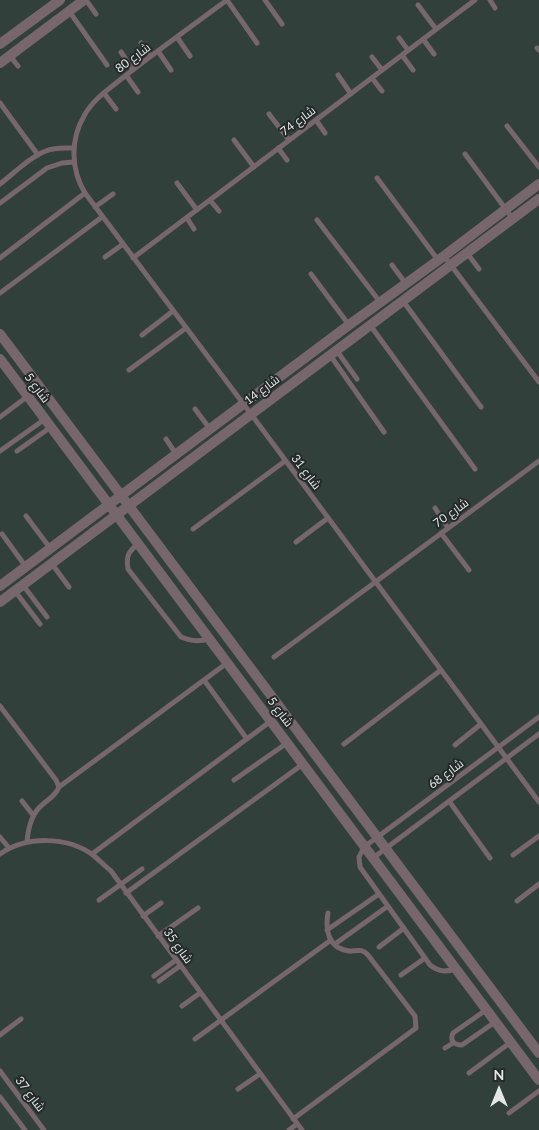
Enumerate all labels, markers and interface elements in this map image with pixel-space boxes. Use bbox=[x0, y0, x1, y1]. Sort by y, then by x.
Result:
street label: شارع 80 bbox=[113, 40, 153, 76]
street label: شارع 74 bbox=[278, 103, 318, 139]
street label: شارع 5 bbox=[21, 370, 53, 406]
street label: شارع 14 bbox=[242, 372, 282, 408]
street label: شارع 31 bbox=[288, 452, 324, 492]
street label: شارع 70 bbox=[430, 495, 472, 531]
street label: شارع 5 bbox=[264, 694, 296, 730]
street label: شارع 68 bbox=[426, 756, 466, 792]
street label: شارع 35 bbox=[160, 925, 196, 967]
north arrow bbox=[474, 1065, 524, 1115]
text: N bbox=[494, 1066, 504, 1083]
street label: شارع 37 bbox=[12, 1074, 48, 1114]

